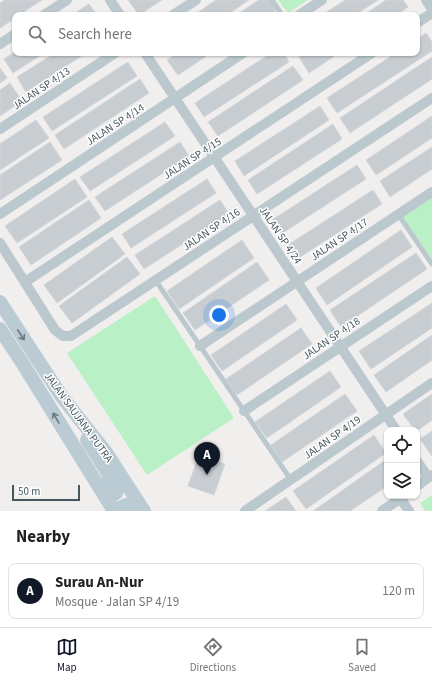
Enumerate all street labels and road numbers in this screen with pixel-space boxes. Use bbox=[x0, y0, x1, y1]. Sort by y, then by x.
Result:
street label: JALAN SP 4/13 bbox=[10, 64, 73, 113]
street label: JALAN SP 4/14 bbox=[83, 100, 148, 149]
street label: JALAN SP 4/15 bbox=[160, 134, 224, 183]
street label: JALAN SP 4/16 bbox=[180, 204, 243, 254]
street label: JALAN SP 4/24 bbox=[256, 204, 306, 267]
street label: JALAN SP 4/17 bbox=[308, 215, 371, 264]
street label: JALAN SP 4/18 bbox=[300, 313, 363, 363]
street label: JALAN SAUJANA PUTRA bbox=[41, 369, 116, 465]
street label: JALAN SP 4/19 bbox=[301, 412, 364, 463]

